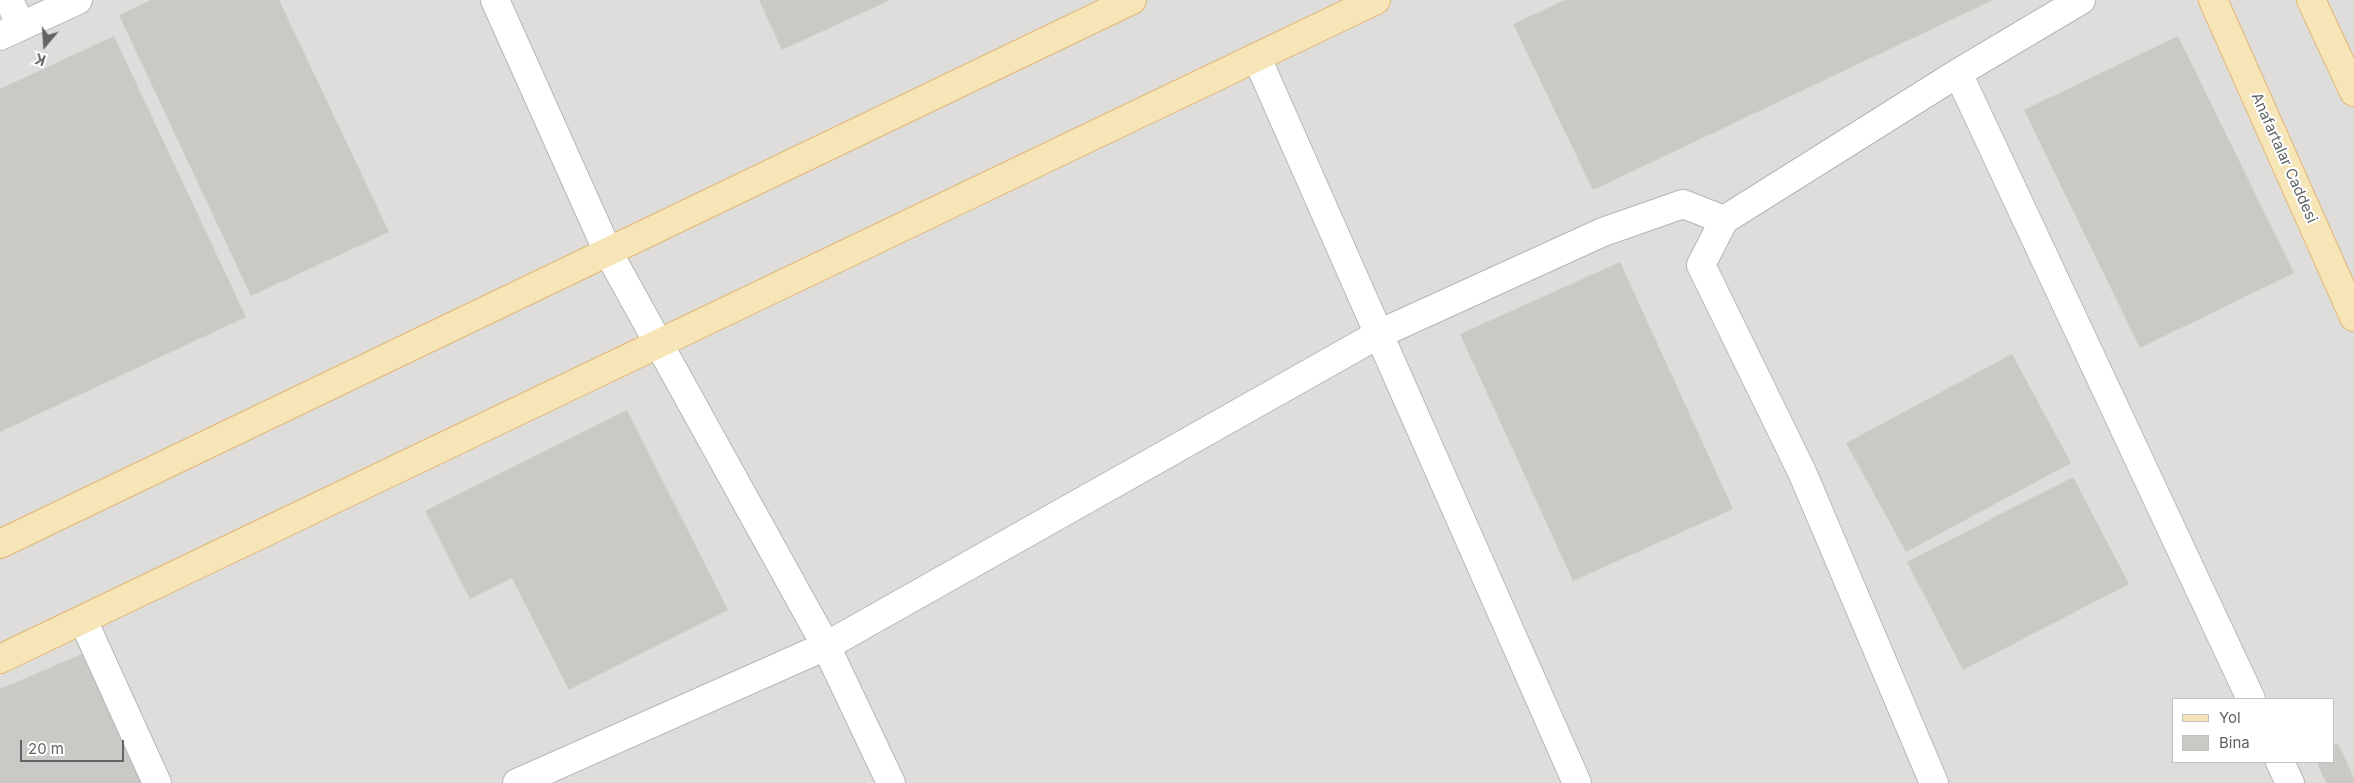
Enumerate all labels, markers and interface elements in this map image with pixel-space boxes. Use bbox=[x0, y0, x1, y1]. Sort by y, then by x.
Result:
north arrow bbox=[20, 20, 70, 70]
text: K bbox=[33, 50, 48, 69]
street label: Anafartalar Caddesi bbox=[2247, 90, 2321, 226]
legend bbox=[2172, 698, 2334, 763]
text: Yol bbox=[2219, 708, 2241, 727]
scale bar bbox=[22, 730, 126, 762]
text: Bina bbox=[2219, 733, 2250, 752]
text: 20 m bbox=[28, 739, 64, 758]

